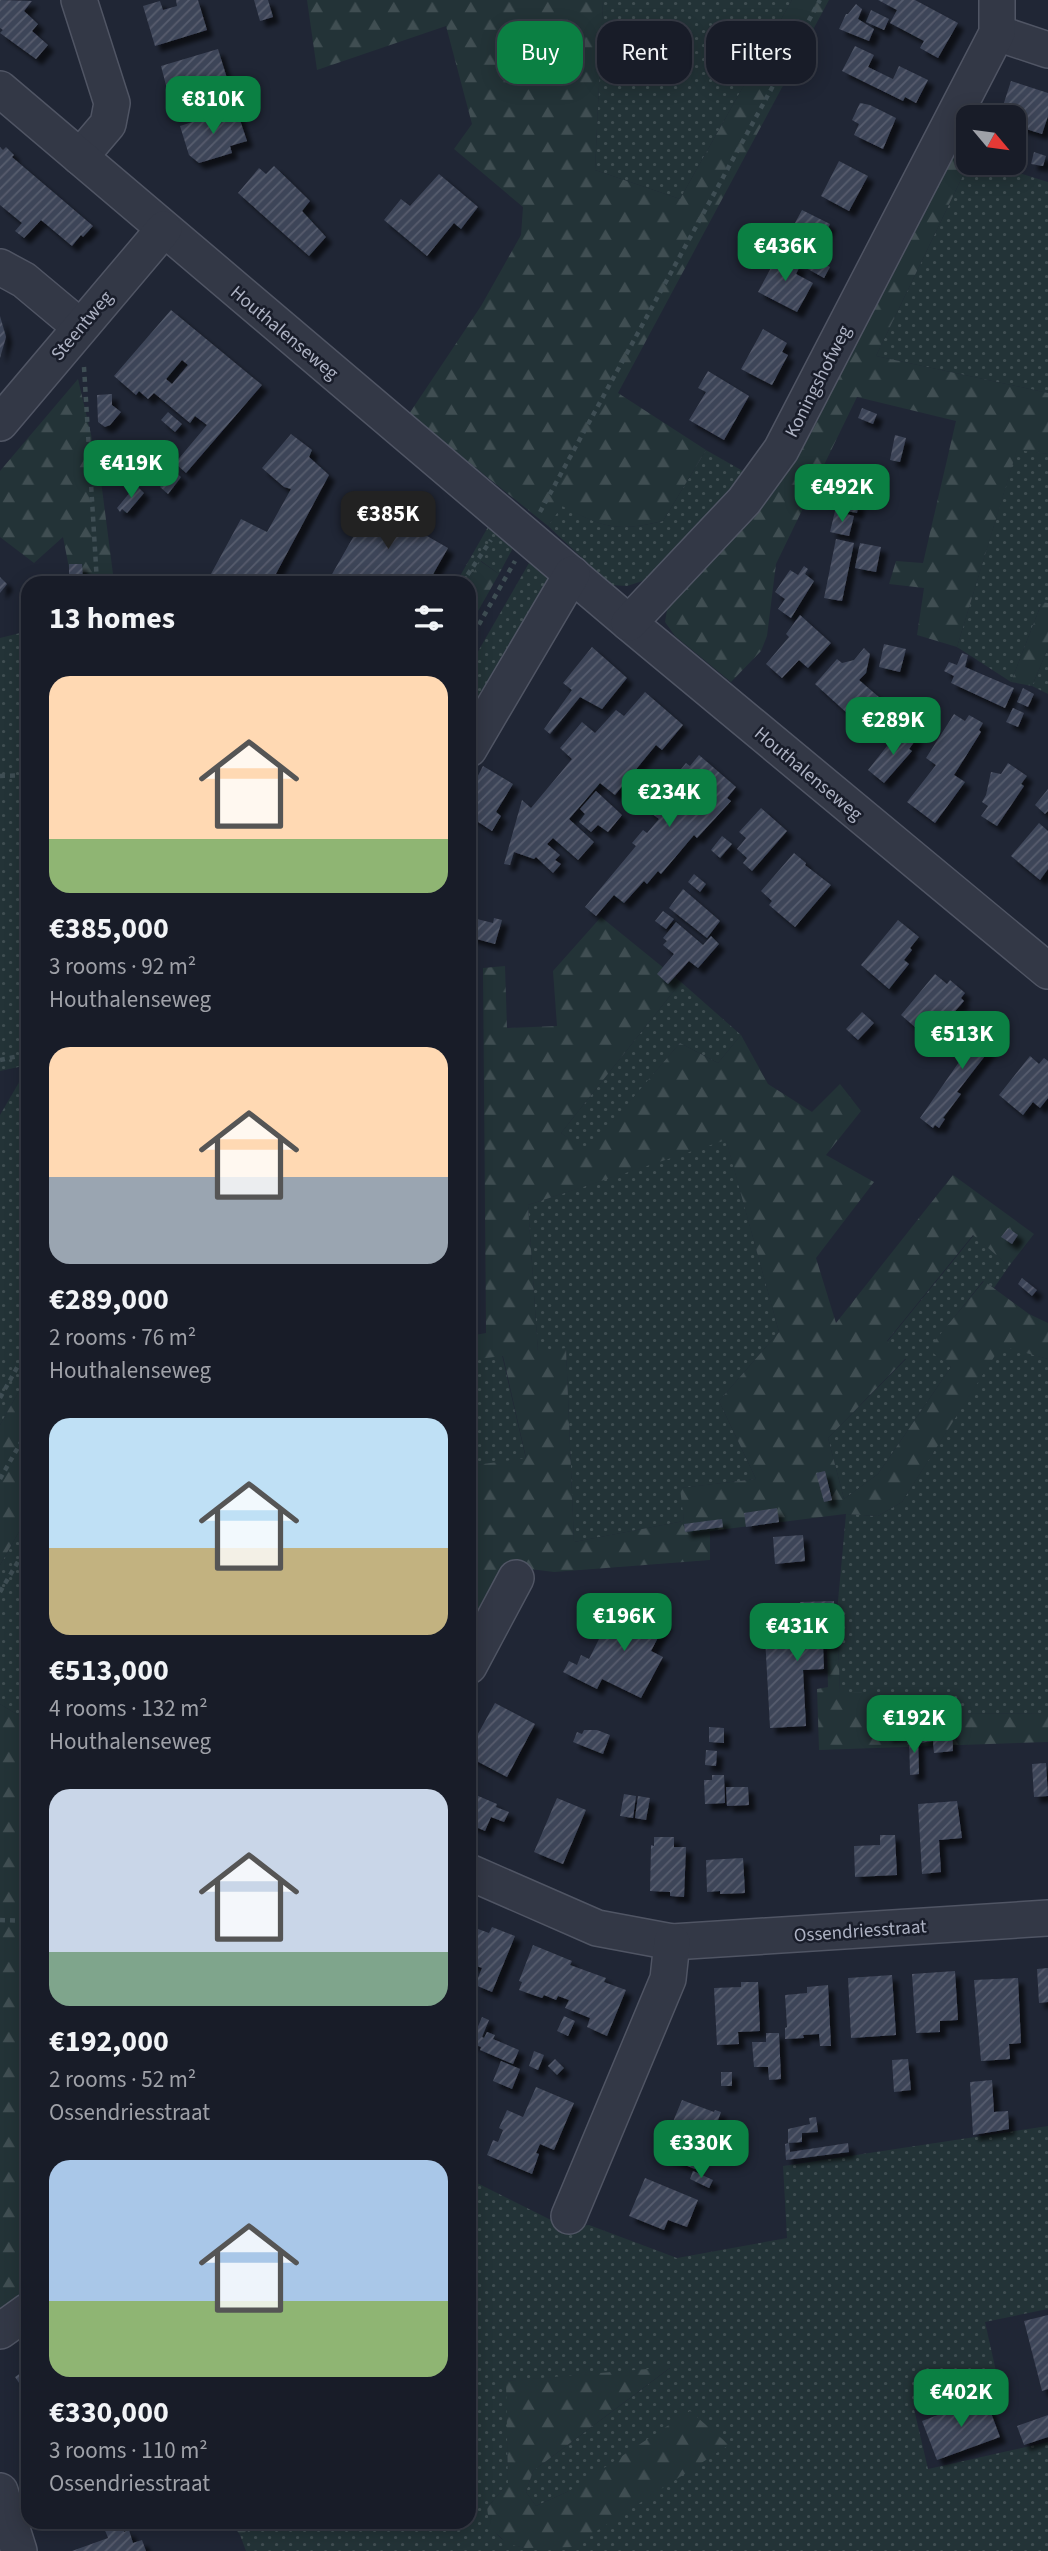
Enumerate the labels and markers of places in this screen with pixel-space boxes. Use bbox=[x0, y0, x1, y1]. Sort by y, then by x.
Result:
pin: €810K bbox=[164, 76, 262, 136]
pin: €436K bbox=[736, 224, 834, 283]
pin: €419K bbox=[82, 440, 180, 500]
pin: €492K bbox=[793, 464, 891, 524]
pin: €385K bbox=[339, 491, 437, 551]
pin: €289K bbox=[844, 698, 942, 757]
pin: €234K bbox=[620, 770, 718, 829]
pin: €513K bbox=[913, 1012, 1011, 1071]
pin: €196K bbox=[575, 1594, 673, 1653]
pin: €431K bbox=[748, 1604, 846, 1663]
pin: €192K bbox=[865, 1696, 963, 1755]
pin: €330K bbox=[652, 2120, 750, 2180]
pin: €402K bbox=[912, 2370, 1010, 2429]

